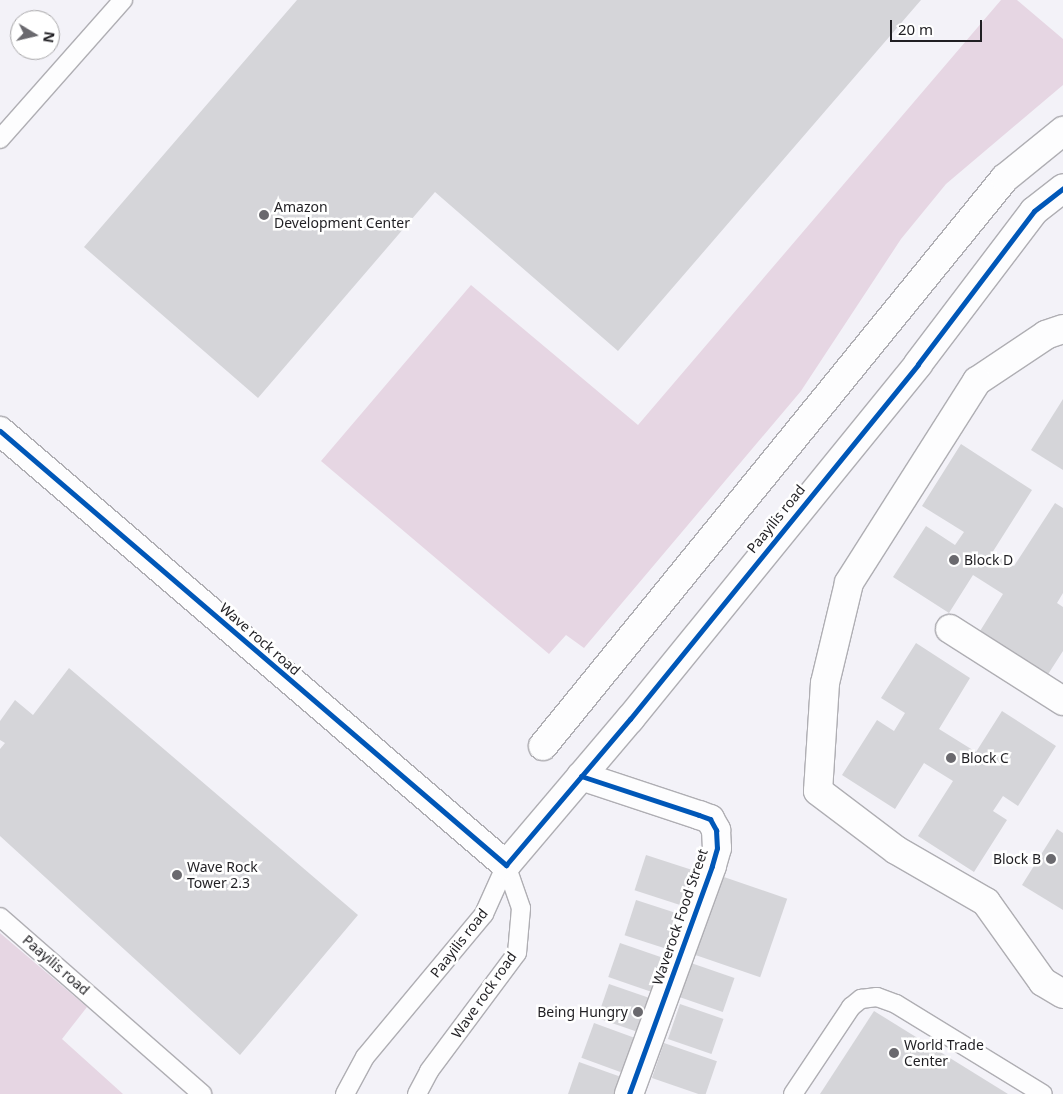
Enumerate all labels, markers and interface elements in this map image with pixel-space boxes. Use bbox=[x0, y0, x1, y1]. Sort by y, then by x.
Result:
north arrow bbox=[10, 10, 60, 60]
scale bar bbox=[893, 10, 986, 42]
text: 20 m bbox=[898, 19, 933, 39]
text: N bbox=[39, 30, 60, 44]
place label: Amazon Development Center bbox=[274, 199, 410, 232]
marker: Amazon Development Center bbox=[258, 209, 270, 221]
street label: Paayilis road bbox=[743, 481, 809, 557]
place label: Block D bbox=[964, 552, 1013, 568]
marker: Block D bbox=[948, 554, 960, 566]
street label: Wave rock road bbox=[216, 599, 304, 679]
place label: Block C bbox=[961, 750, 1009, 766]
marker: Block C bbox=[945, 752, 957, 764]
street label: Waverock Food Street bbox=[649, 847, 711, 987]
place label: Block B bbox=[993, 851, 1041, 867]
marker: Block B bbox=[1045, 853, 1057, 865]
place label: Wave Rock Tower 2.3 bbox=[187, 859, 258, 892]
marker: Wave Rock Tower 2.3 bbox=[171, 869, 183, 881]
street label: Paayilis road bbox=[427, 905, 491, 981]
street label: Paayilis road bbox=[19, 931, 93, 999]
street label: Wave rock road bbox=[448, 949, 520, 1041]
place label: Being Hungry bbox=[537, 1004, 628, 1020]
marker: Being Hungry bbox=[632, 1006, 644, 1018]
place label: World Trade Center bbox=[904, 1037, 984, 1070]
marker: World Trade Center bbox=[888, 1047, 900, 1059]

